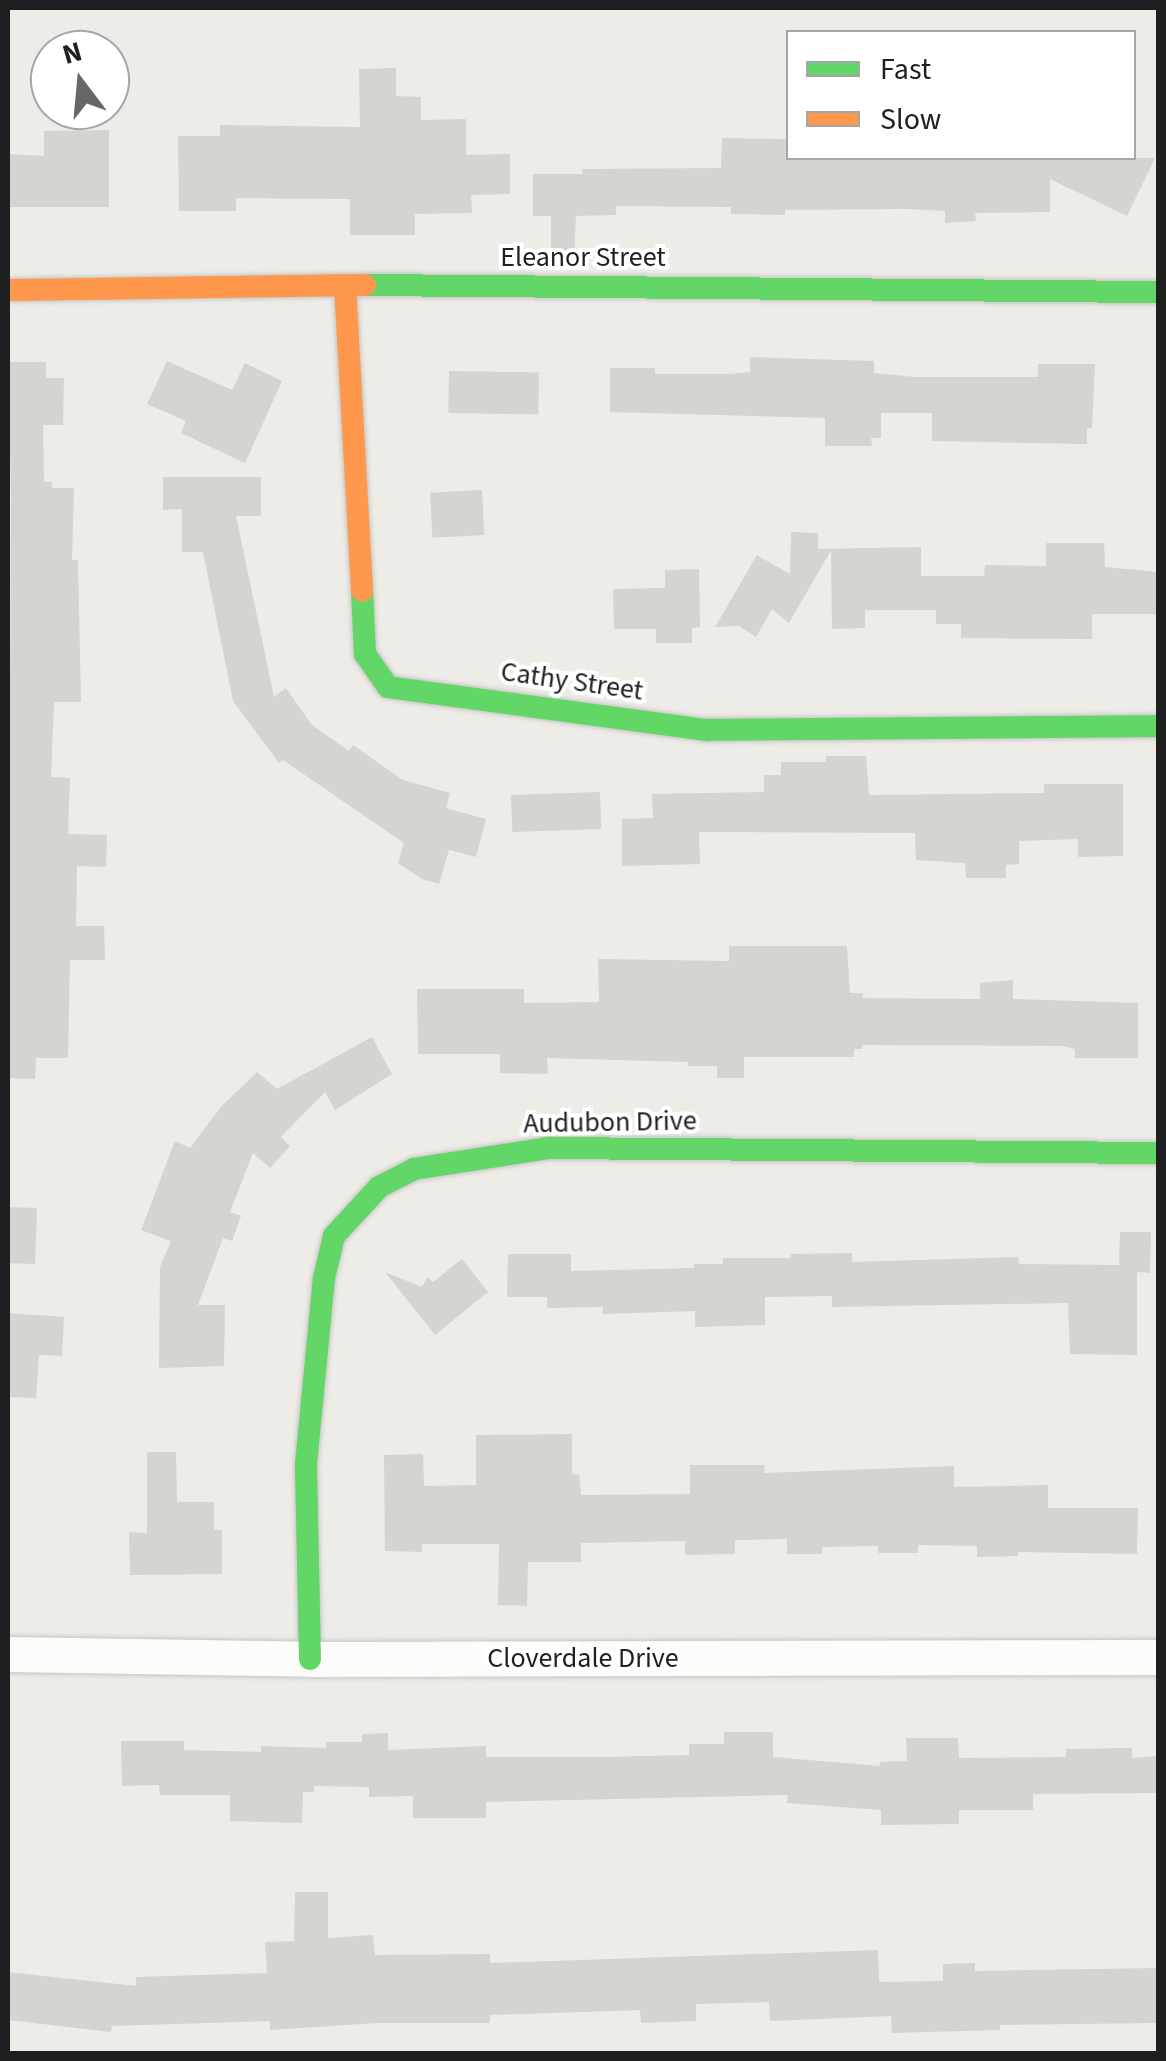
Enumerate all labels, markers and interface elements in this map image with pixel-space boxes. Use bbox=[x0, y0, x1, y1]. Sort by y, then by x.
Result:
north arrow bbox=[30, 30, 130, 130]
legend bbox=[786, 30, 1136, 160]
text: N bbox=[58, 31, 87, 75]
text: Fast bbox=[880, 48, 931, 91]
text: Slow bbox=[880, 98, 941, 141]
street label: Eleanor Street bbox=[500, 240, 666, 274]
street label: Cathy Street bbox=[499, 654, 645, 708]
street label: Audubon Drive bbox=[523, 1104, 697, 1140]
street label: Cloverdale Drive bbox=[487, 1641, 679, 1675]

